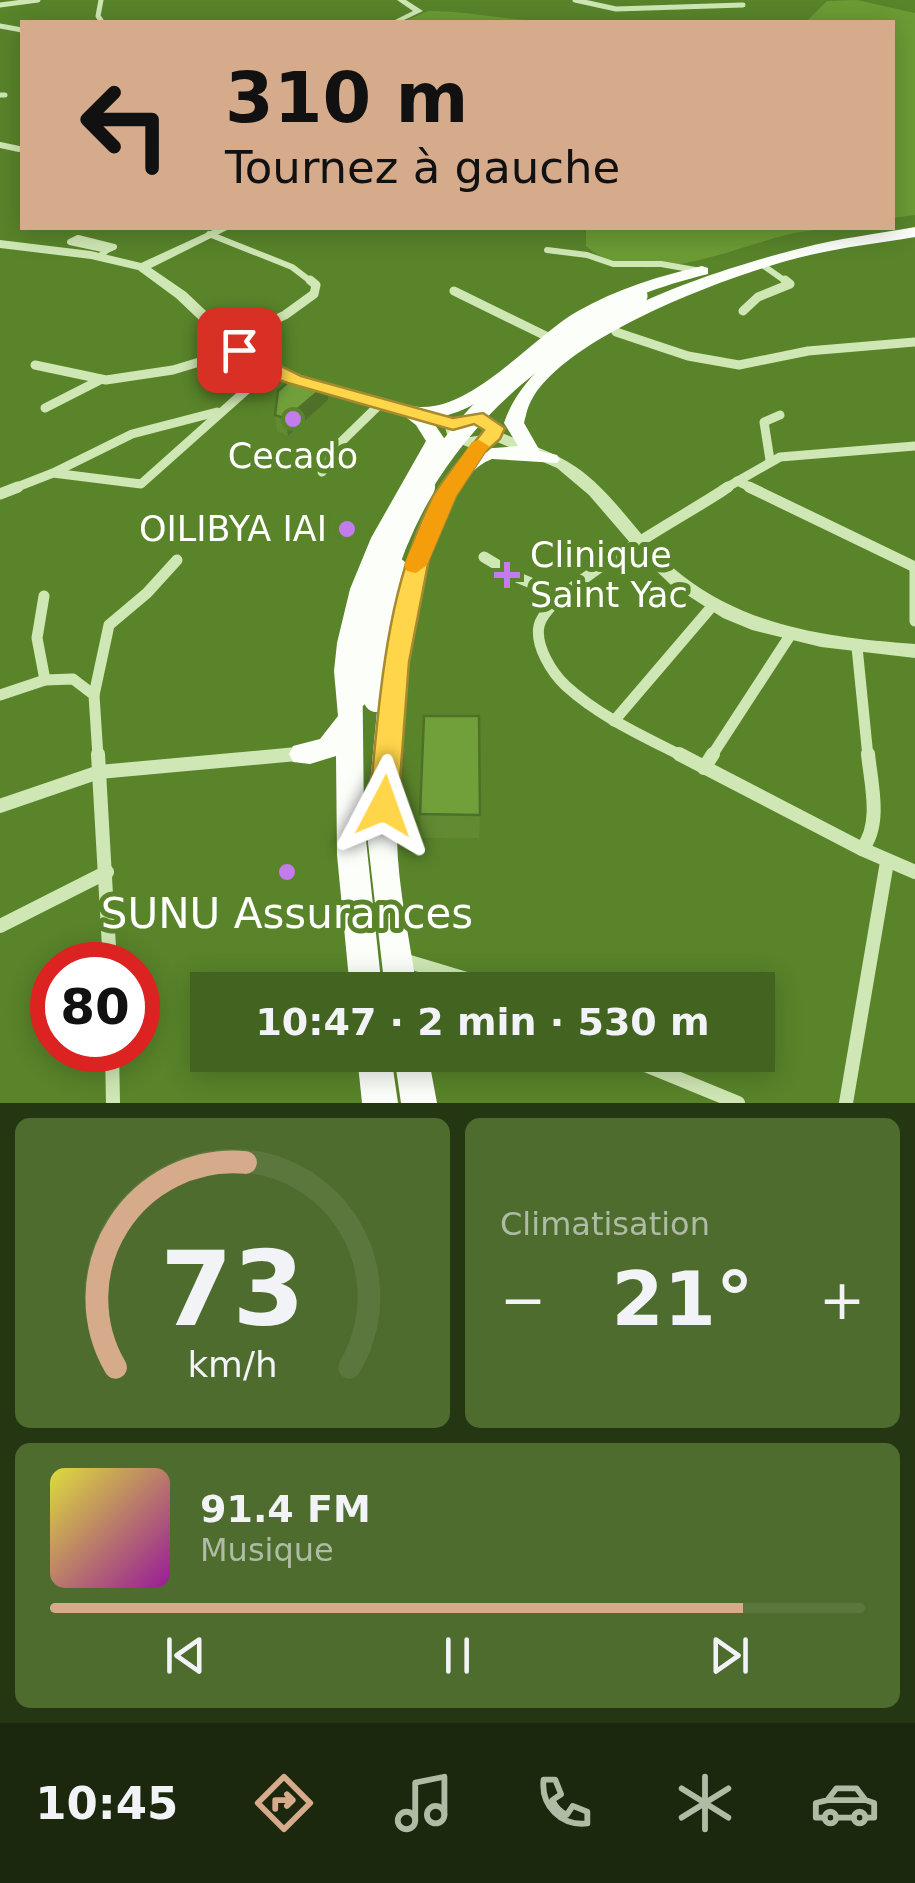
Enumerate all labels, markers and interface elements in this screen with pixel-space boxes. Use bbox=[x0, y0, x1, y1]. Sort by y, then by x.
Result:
text: 310 m bbox=[225, 57, 468, 139]
icon: left bbox=[60, 60, 190, 190]
text: Tournez à gauche bbox=[225, 141, 620, 194]
pin bbox=[197, 308, 282, 393]
icon: arrive bbox=[212, 323, 267, 378]
marker: Cecado bbox=[282, 408, 304, 430]
place label: Cecado bbox=[228, 436, 358, 476]
place label: OILIBYA IAI bbox=[139, 509, 327, 549]
marker: OILIBYA IAI bbox=[336, 518, 358, 540]
place label: Clinique Saint Yac bbox=[530, 535, 688, 615]
marker: Clinique Saint Yac bbox=[494, 562, 520, 588]
position arrow bbox=[332, 754, 436, 858]
marker: SUNU Assurances bbox=[276, 861, 298, 883]
place label: SUNU Assurances bbox=[101, 889, 473, 938]
speed limit sign: 80 bbox=[30, 942, 160, 1072]
text: 10:47 · 2 min · 530 m bbox=[255, 1000, 710, 1044]
text: Climatisation bbox=[500, 1205, 710, 1243]
text: 73 bbox=[160, 1228, 305, 1350]
text: 21° bbox=[612, 1255, 753, 1343]
text: − bbox=[500, 1268, 546, 1332]
text: + bbox=[819, 1268, 865, 1332]
text: km/h bbox=[187, 1344, 278, 1385]
text: 91.4 FM bbox=[200, 1487, 371, 1531]
text: Musique bbox=[200, 1531, 334, 1569]
icon: previous bbox=[158, 1628, 213, 1683]
icon: pause bbox=[430, 1628, 485, 1683]
icon: next bbox=[702, 1628, 757, 1683]
icon: directions bbox=[249, 1768, 319, 1838]
icon: music bbox=[389, 1768, 459, 1838]
icon: phone bbox=[529, 1768, 599, 1838]
icon: climate bbox=[670, 1768, 740, 1838]
icon: car bbox=[810, 1768, 880, 1838]
text: 10:45 bbox=[35, 1777, 178, 1830]

